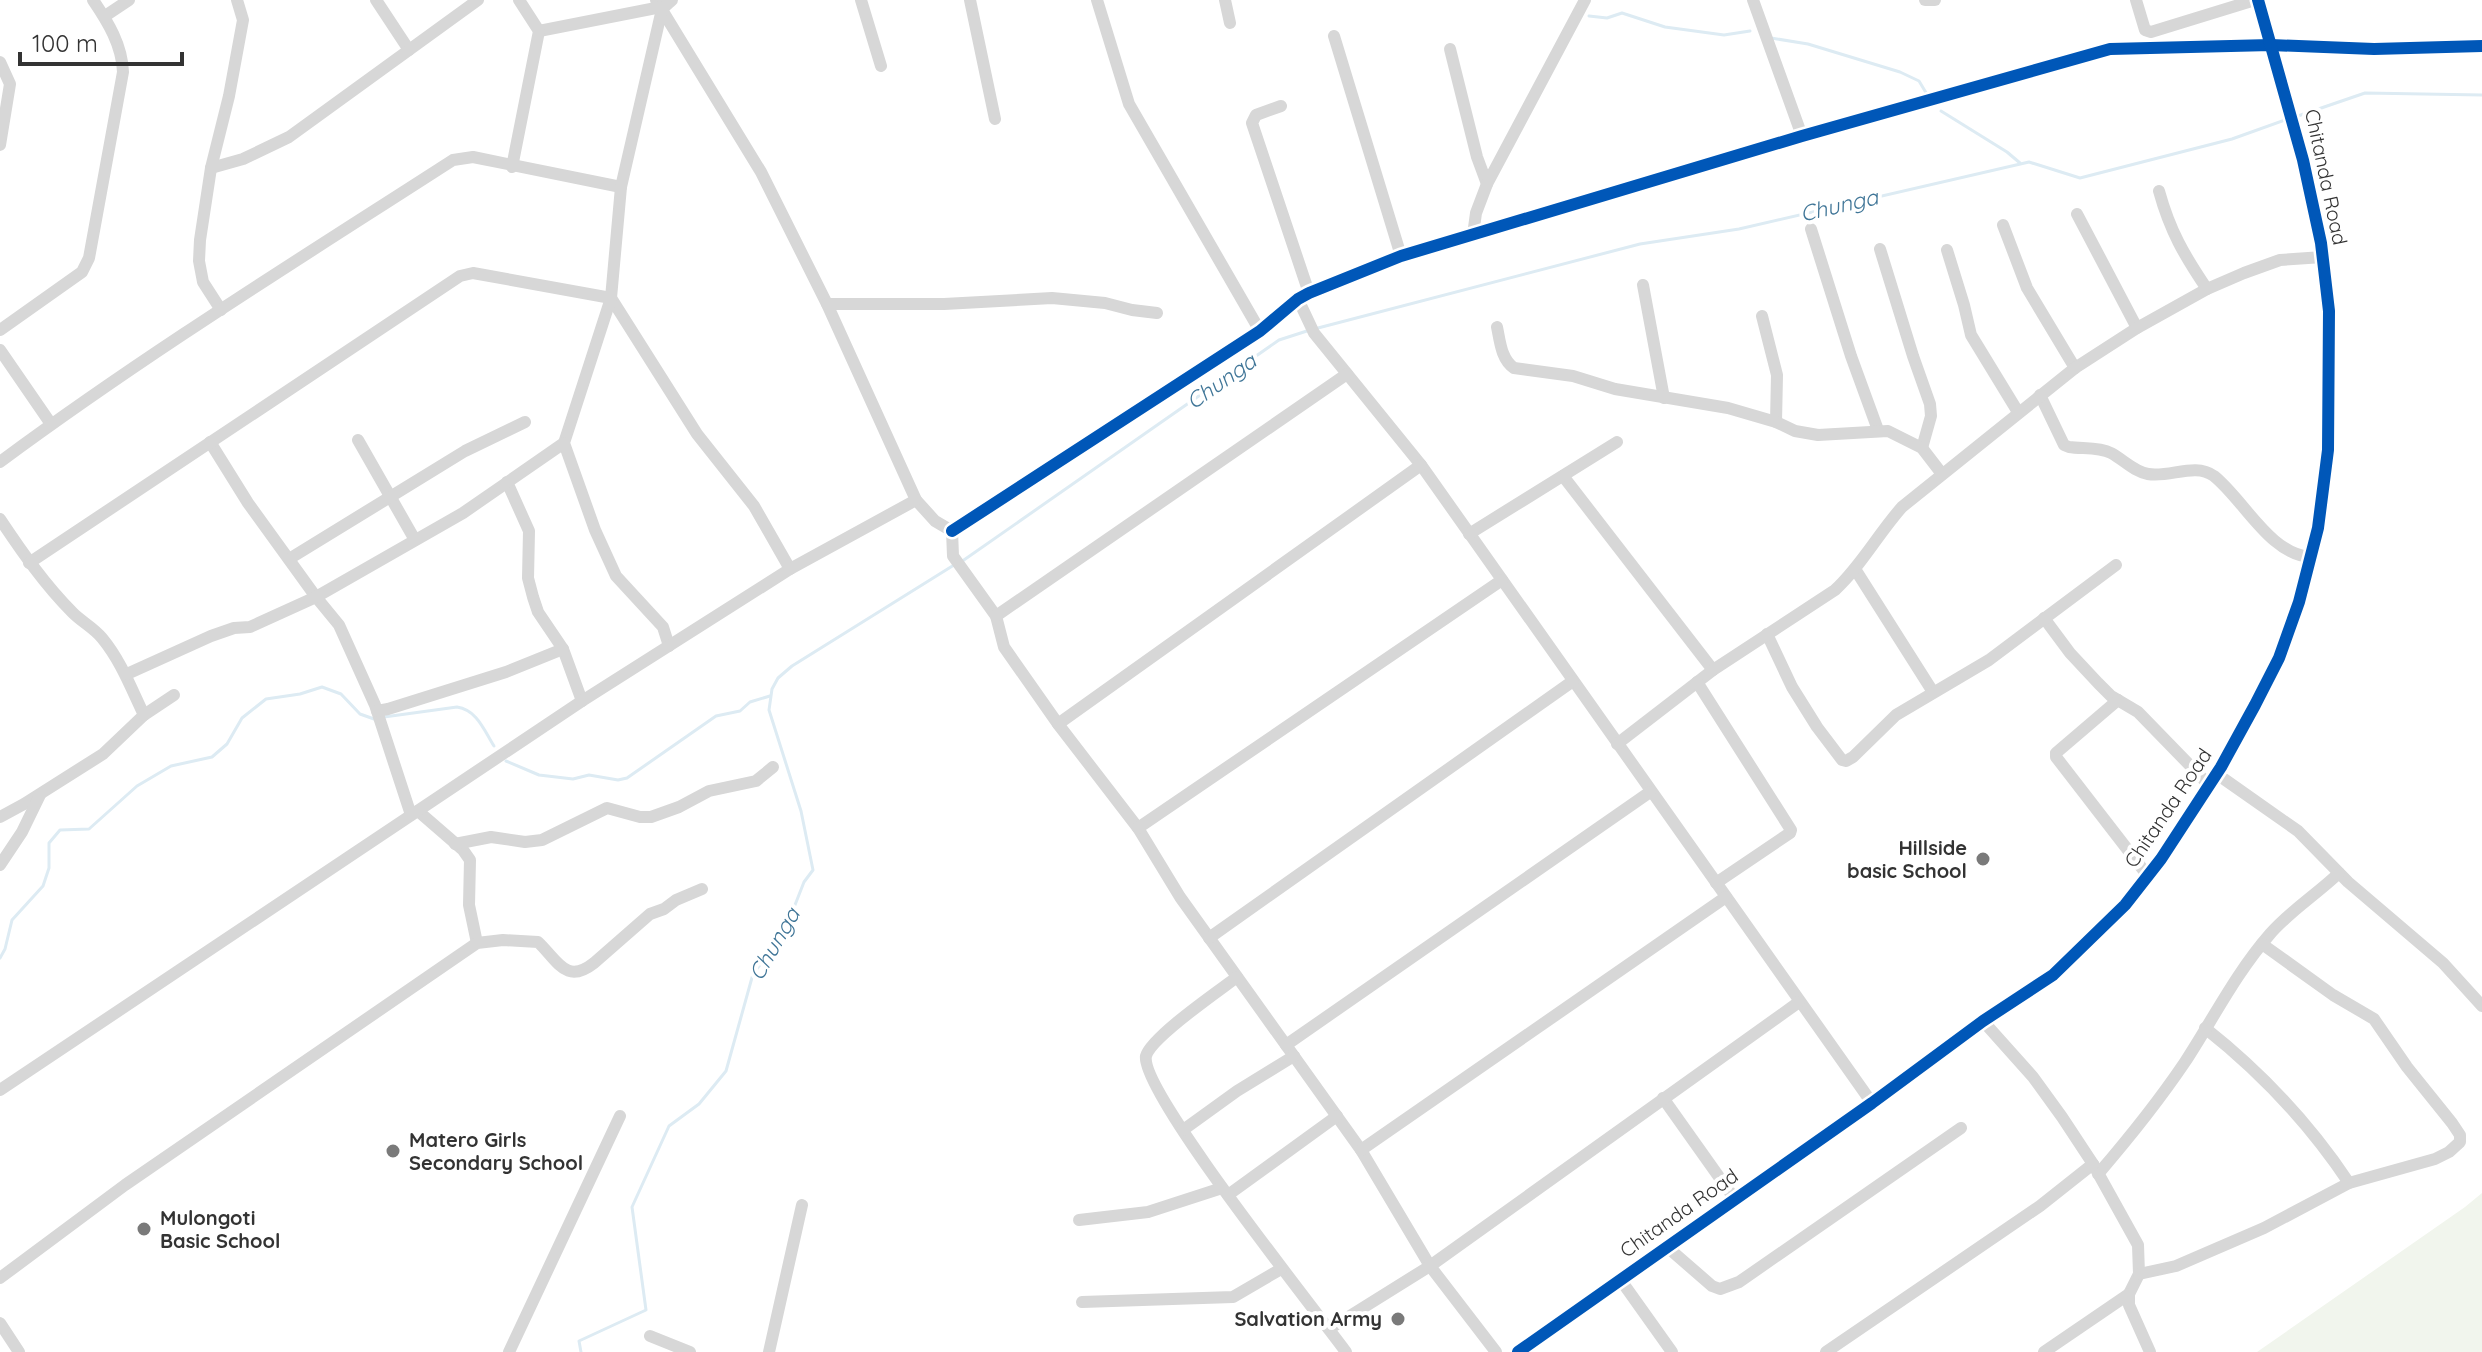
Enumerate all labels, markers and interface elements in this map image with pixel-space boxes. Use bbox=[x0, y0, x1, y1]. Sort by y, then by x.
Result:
scale bar bbox=[20, 16, 182, 66]
text: 100 m bbox=[32, 28, 98, 58]
street label: Chitanda Road bbox=[2300, 107, 2353, 247]
water label: Chunga bbox=[1797, 182, 1882, 228]
water label: Chunga bbox=[1181, 346, 1263, 415]
street label: Chitanda Road bbox=[2119, 743, 2217, 872]
place label: Hillside basic School bbox=[1847, 835, 1967, 883]
marker: Hillside basic School bbox=[1974, 850, 1992, 868]
water label: Chunga bbox=[742, 901, 807, 985]
place label: Matero Girls Secondary School bbox=[409, 1127, 583, 1175]
marker: Matero Girls Secondary School bbox=[384, 1142, 402, 1160]
street label: Chitanda Road bbox=[1615, 1163, 1743, 1263]
place label: Mulongoti Basic School bbox=[160, 1205, 280, 1253]
marker: Mulongoti Basic School bbox=[135, 1220, 153, 1238]
place label: Salvation Army bbox=[1234, 1306, 1382, 1331]
marker: Salvation Army bbox=[1389, 1310, 1407, 1328]

